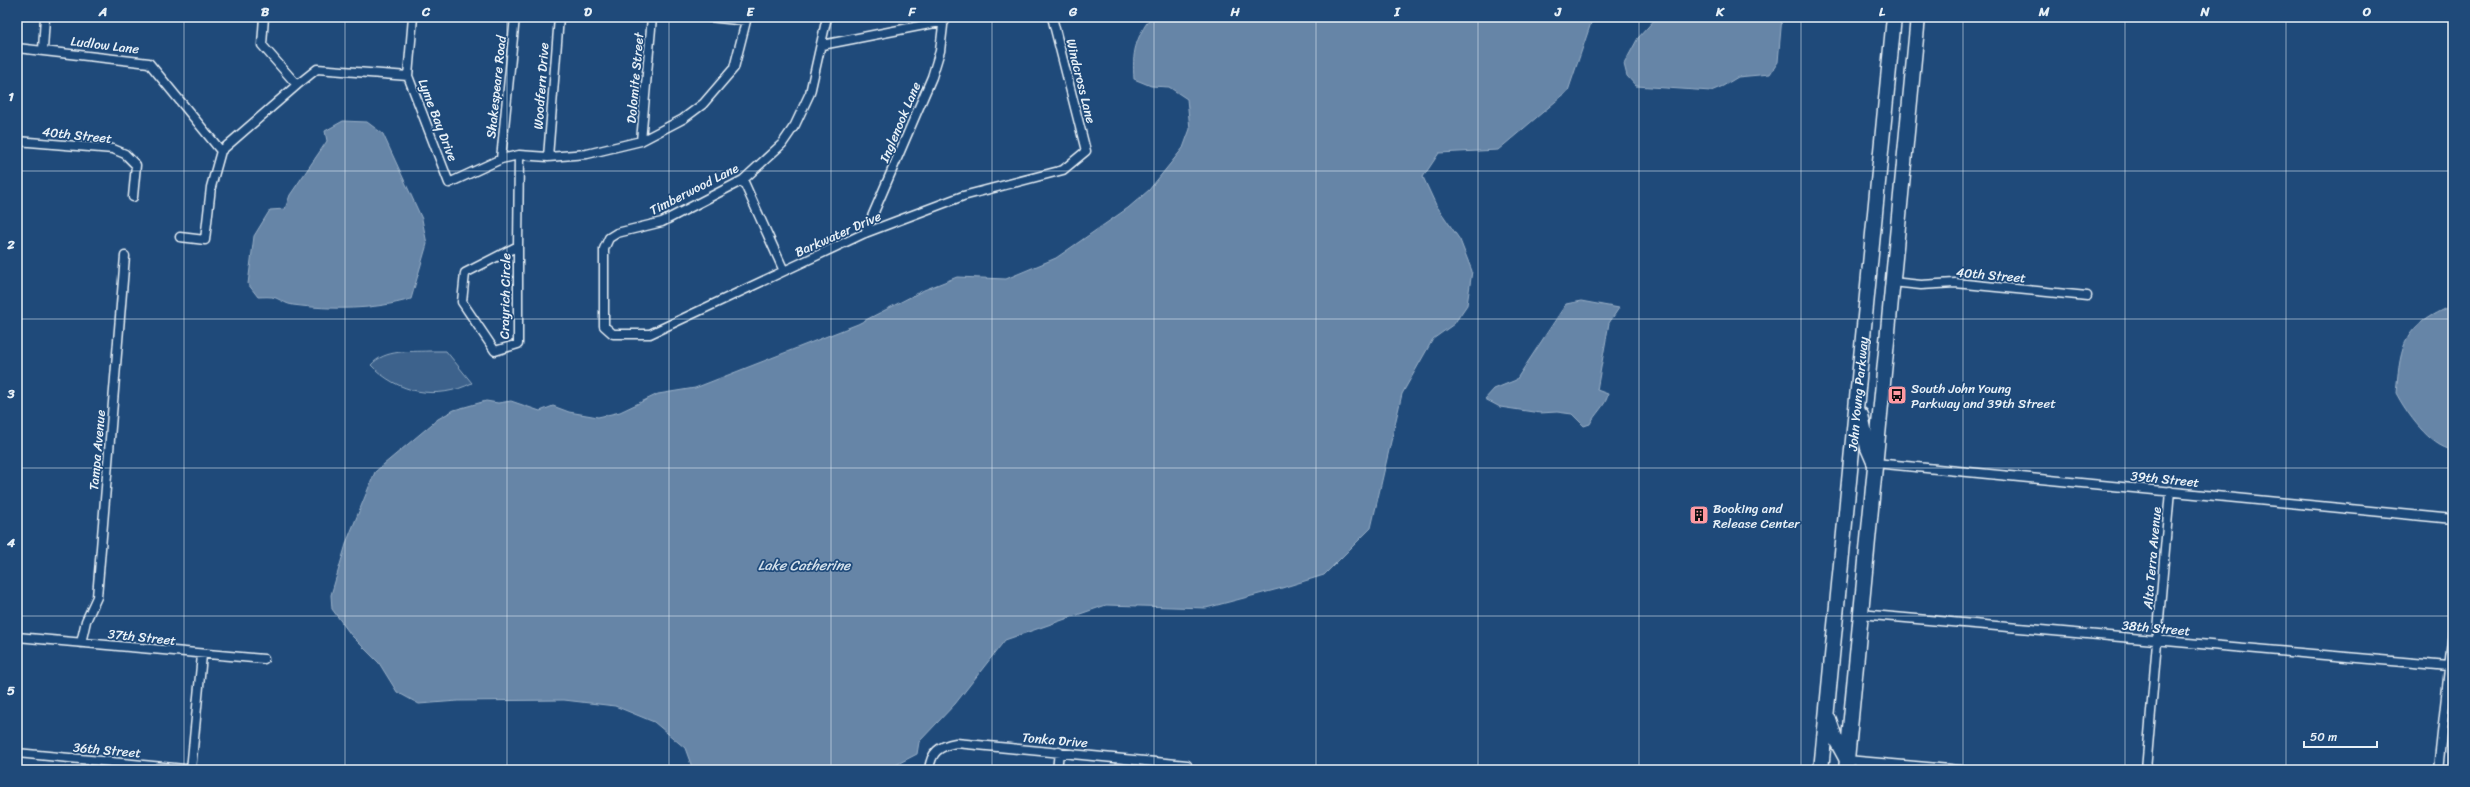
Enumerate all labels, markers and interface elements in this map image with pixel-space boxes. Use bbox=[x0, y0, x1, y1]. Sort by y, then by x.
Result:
text: A bbox=[98, 0, 107, 23]
text: B bbox=[261, 0, 270, 23]
text: C bbox=[421, 0, 431, 23]
text: D bbox=[584, 0, 592, 23]
text: E bbox=[746, 0, 755, 23]
text: F bbox=[907, 0, 916, 23]
text: G bbox=[1068, 0, 1078, 23]
text: H bbox=[1229, 0, 1240, 23]
text: I bbox=[1393, 0, 1401, 23]
text: J bbox=[1554, 0, 1562, 23]
text: K bbox=[1715, 0, 1725, 23]
text: L bbox=[1879, 0, 1886, 23]
text: M bbox=[2038, 0, 2050, 23]
text: N bbox=[2199, 0, 2210, 23]
text: O bbox=[2362, 0, 2372, 23]
street label: Ludlow Lane bbox=[69, 29, 141, 61]
street label: Dolomite Street bbox=[620, 31, 650, 124]
street label: Shakespeare Road bbox=[479, 33, 513, 140]
street label: Windcross Lane bbox=[1059, 36, 1103, 126]
street label: Woodfern Drive bbox=[526, 41, 556, 130]
street label: Lyme Bay Drive bbox=[412, 75, 464, 165]
street label: Inglenook Lane bbox=[872, 78, 927, 167]
text: 1 bbox=[8, 85, 14, 108]
street label: 40th Street bbox=[41, 120, 113, 150]
street label: Timberwood Lane bbox=[645, 157, 743, 221]
street label: Barkwater Drive bbox=[791, 205, 885, 263]
text: 2 bbox=[6, 233, 15, 256]
street label: Crayrich Circle bbox=[493, 252, 517, 339]
street label: 40th Street bbox=[1955, 260, 2027, 290]
street label: John Young Parkway bbox=[1840, 335, 1874, 453]
place label: South John Young Parkway and 39th Street bbox=[1911, 377, 2056, 415]
text: 3 bbox=[6, 382, 15, 405]
bus stop icon: South John Young Parkway and 39th Street bbox=[1886, 384, 1908, 406]
street label: Tampa Avenue bbox=[82, 408, 112, 491]
street label: 39th Street bbox=[2130, 464, 2201, 494]
place label: Booking and Release Center bbox=[1713, 497, 1800, 535]
building icon: Booking and Release Center bbox=[1688, 504, 1710, 526]
street label: Alta Terra Avenue bbox=[2136, 506, 2168, 611]
text: 4 bbox=[6, 531, 16, 554]
water label: Lake Catherine bbox=[758, 553, 851, 578]
street label: 38th Street bbox=[2121, 614, 2191, 642]
street label: 37th Street bbox=[107, 622, 177, 652]
text: 5 bbox=[7, 679, 15, 702]
scale bar bbox=[2304, 723, 2377, 749]
street label: Tonka Drive bbox=[1021, 726, 1089, 754]
text: 50 m bbox=[2310, 726, 2337, 748]
street label: 36th Street bbox=[72, 736, 142, 764]

